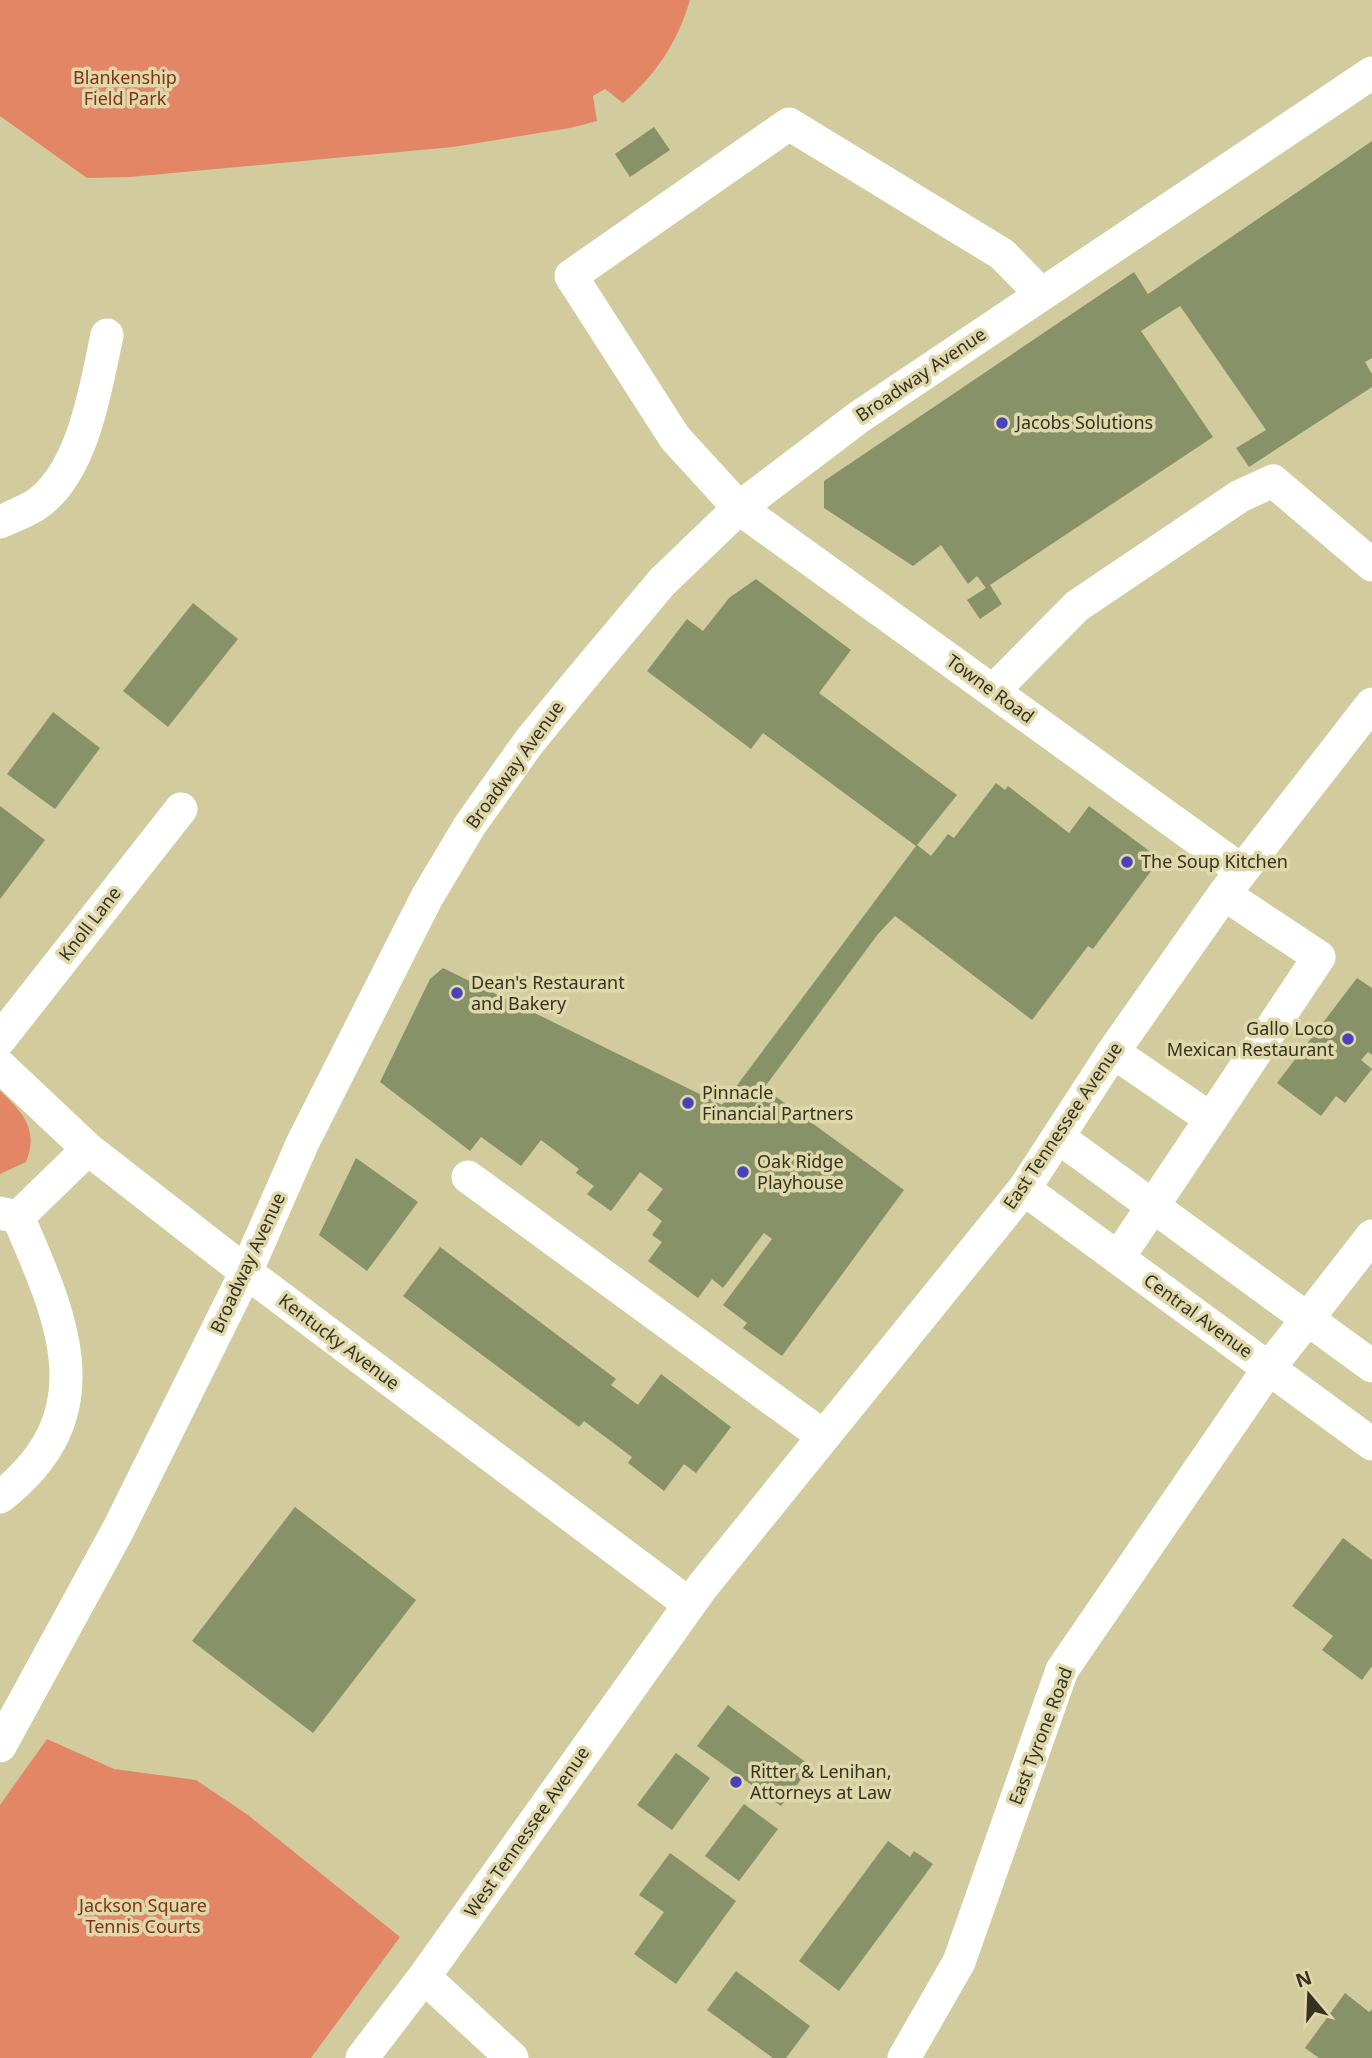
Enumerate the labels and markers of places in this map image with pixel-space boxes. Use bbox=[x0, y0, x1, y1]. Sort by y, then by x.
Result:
place label: Jacobs Solutions bbox=[1014, 410, 1153, 434]
marker: Jacobs Solutions bbox=[994, 415, 1010, 431]
place label: The Soup Kitchen bbox=[1141, 849, 1288, 873]
marker: The Soup Kitchen bbox=[1119, 854, 1135, 870]
place label: Dean's Restaurant and Bakery bbox=[471, 970, 625, 1015]
marker: Dean's Restaurant and Bakery bbox=[449, 985, 465, 1001]
place label: Gallo Loco Mexican Restaurant bbox=[1167, 1016, 1334, 1061]
marker: Gallo Loco Mexican Restaurant bbox=[1340, 1031, 1356, 1047]
place label: Pinnacle Financial Partners bbox=[702, 1080, 853, 1125]
marker: Pinnacle Financial Partners bbox=[680, 1095, 696, 1111]
place label: Oak Ridge Playhouse bbox=[757, 1149, 844, 1194]
marker: Oak Ridge Playhouse bbox=[735, 1164, 751, 1180]
place label: Ritter & Lenihan, Attorneys at Law bbox=[750, 1759, 891, 1804]
marker: Ritter & Lenihan, Attorneys at Law bbox=[728, 1774, 744, 1790]

